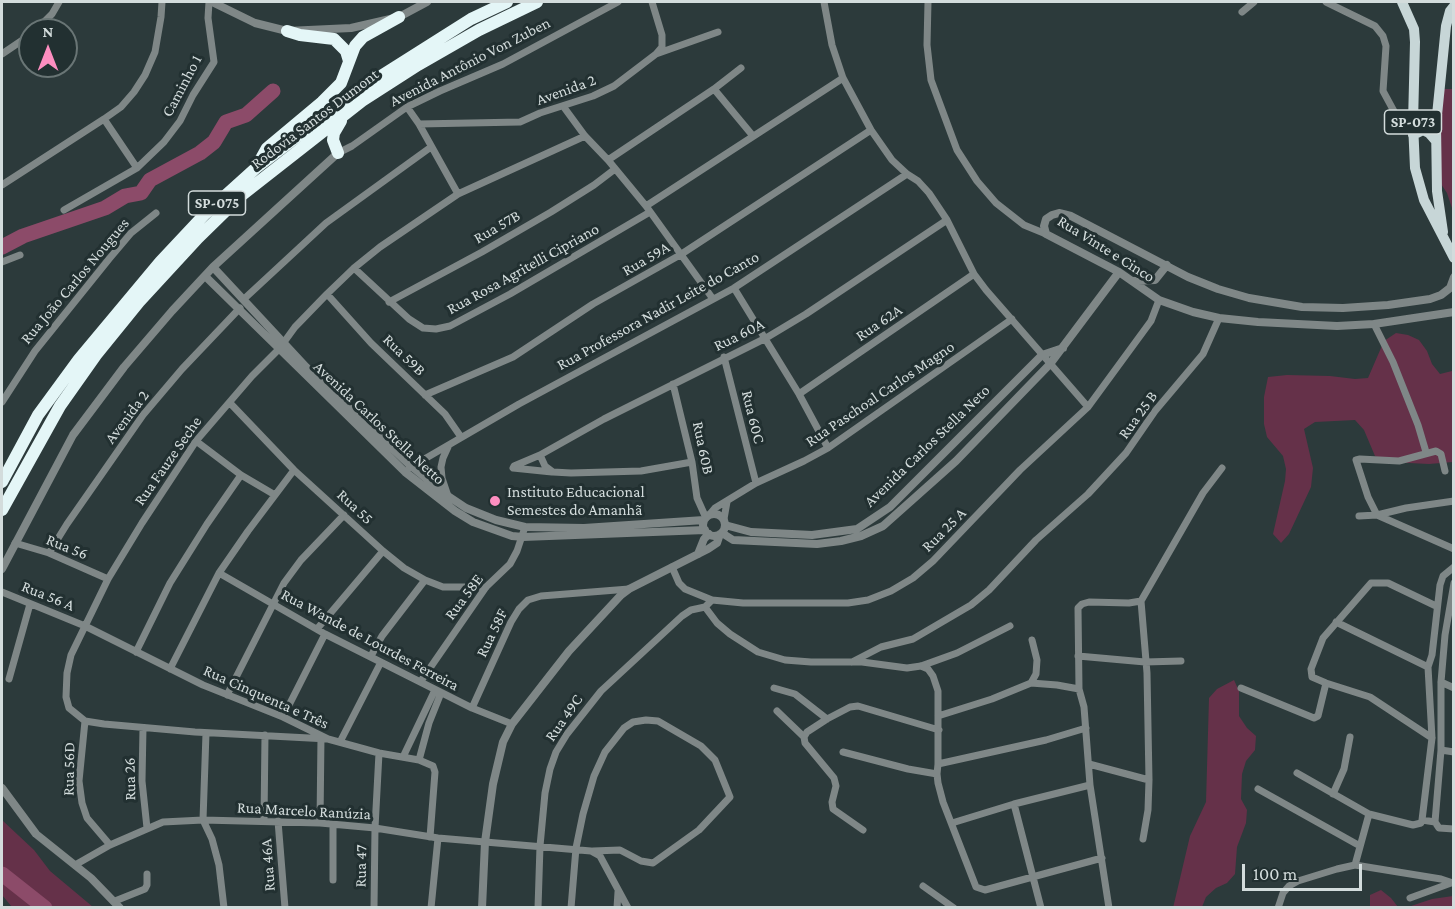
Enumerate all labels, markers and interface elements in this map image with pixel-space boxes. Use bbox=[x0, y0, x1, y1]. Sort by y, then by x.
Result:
street label: Avenida Antônio Von Zuben bbox=[387, 13, 553, 111]
north arrow bbox=[18, 18, 78, 78]
text: N bbox=[43, 23, 53, 40]
street label: Caminho 1 bbox=[158, 52, 206, 120]
street label: Rodovia Santos Dumont bbox=[247, 65, 383, 173]
street label: Avenida 2 bbox=[533, 70, 599, 110]
road number: SP-073 bbox=[1384, 110, 1442, 134]
road number: SP-075 bbox=[188, 191, 246, 215]
street label: Rua 57B bbox=[470, 206, 524, 248]
street label: Rua Vinte e Cinco bbox=[1054, 211, 1158, 287]
street label: Rua João Carlos Nougues bbox=[17, 214, 133, 348]
street label: Rua Rosa Agritelli Cipriano bbox=[444, 219, 602, 319]
street label: Rua 59A bbox=[619, 238, 673, 280]
street label: Rua Professora Nadir Leite do Canto bbox=[554, 247, 762, 375]
street label: Rua 62A bbox=[852, 300, 906, 346]
street label: Rua 60A bbox=[711, 315, 767, 355]
street label: Rua 59B bbox=[379, 330, 429, 380]
street label: Rua Paschoal Carlos Magno bbox=[802, 337, 958, 451]
street label: Avenida Carlos Stella Netto bbox=[309, 357, 449, 489]
street label: Avenida Carlos Stella Neto bbox=[860, 381, 994, 511]
street label: Avenida 2 bbox=[101, 386, 153, 448]
street label: Rua 25 B bbox=[1114, 387, 1162, 443]
street label: Rua 60C bbox=[737, 388, 769, 446]
street label: Rua Fauze Seche bbox=[130, 413, 206, 509]
street label: Rua 60B bbox=[688, 420, 718, 476]
place label: Instituto Educacional Semestes do Amanhã bbox=[507, 482, 645, 520]
street label: Rua 55 bbox=[333, 485, 377, 529]
marker: Instituto Educacional Semestes do Amanhã bbox=[488, 494, 502, 508]
street label: Rua 25 A bbox=[918, 504, 970, 556]
street label: Rua 56 bbox=[43, 530, 91, 564]
street label: Rua 58E bbox=[441, 570, 487, 624]
street label: Rua 56 A bbox=[19, 577, 77, 615]
street label: Rua Wande de Lourdes Ferreira bbox=[278, 585, 462, 695]
street label: Rua 58F bbox=[472, 606, 512, 660]
street label: Rua Cinquenta e Três bbox=[200, 661, 332, 733]
street label: Rua 49C bbox=[541, 691, 587, 745]
street label: Rua 56D bbox=[59, 742, 79, 796]
street label: Rua 26 bbox=[120, 757, 140, 801]
street label: Rua Marcelo Ranúzia bbox=[237, 798, 371, 824]
street label: Rua 46A bbox=[257, 838, 279, 892]
street label: Rua 47 bbox=[351, 844, 371, 888]
scale bar bbox=[1245, 852, 1365, 890]
text: 100 m bbox=[1253, 864, 1297, 884]

